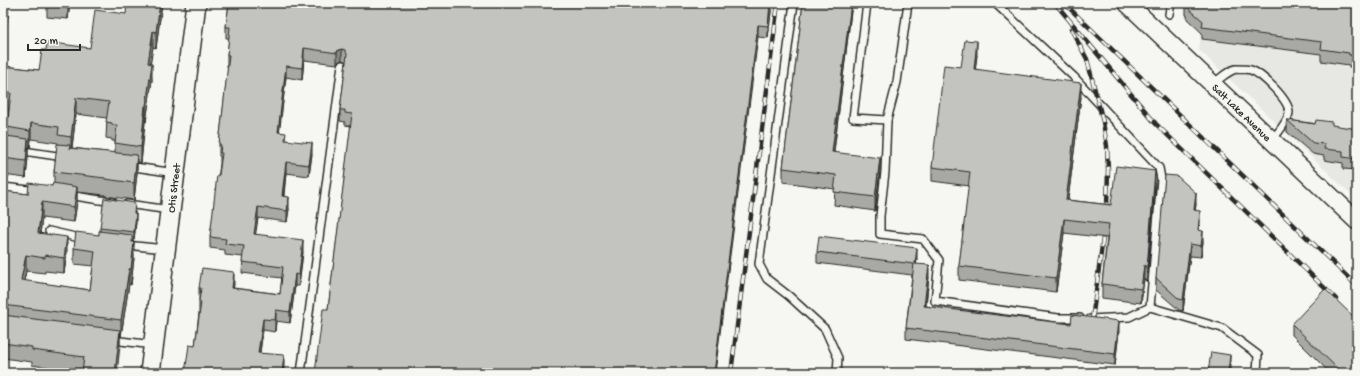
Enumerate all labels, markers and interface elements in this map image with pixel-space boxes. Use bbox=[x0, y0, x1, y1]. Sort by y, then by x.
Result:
scale bar bbox=[28, 26, 80, 52]
text: 20 m bbox=[34, 35, 59, 49]
street label: Salt Lake Avenue bbox=[1209, 82, 1273, 145]
street label: Otis Street bbox=[166, 161, 184, 214]

